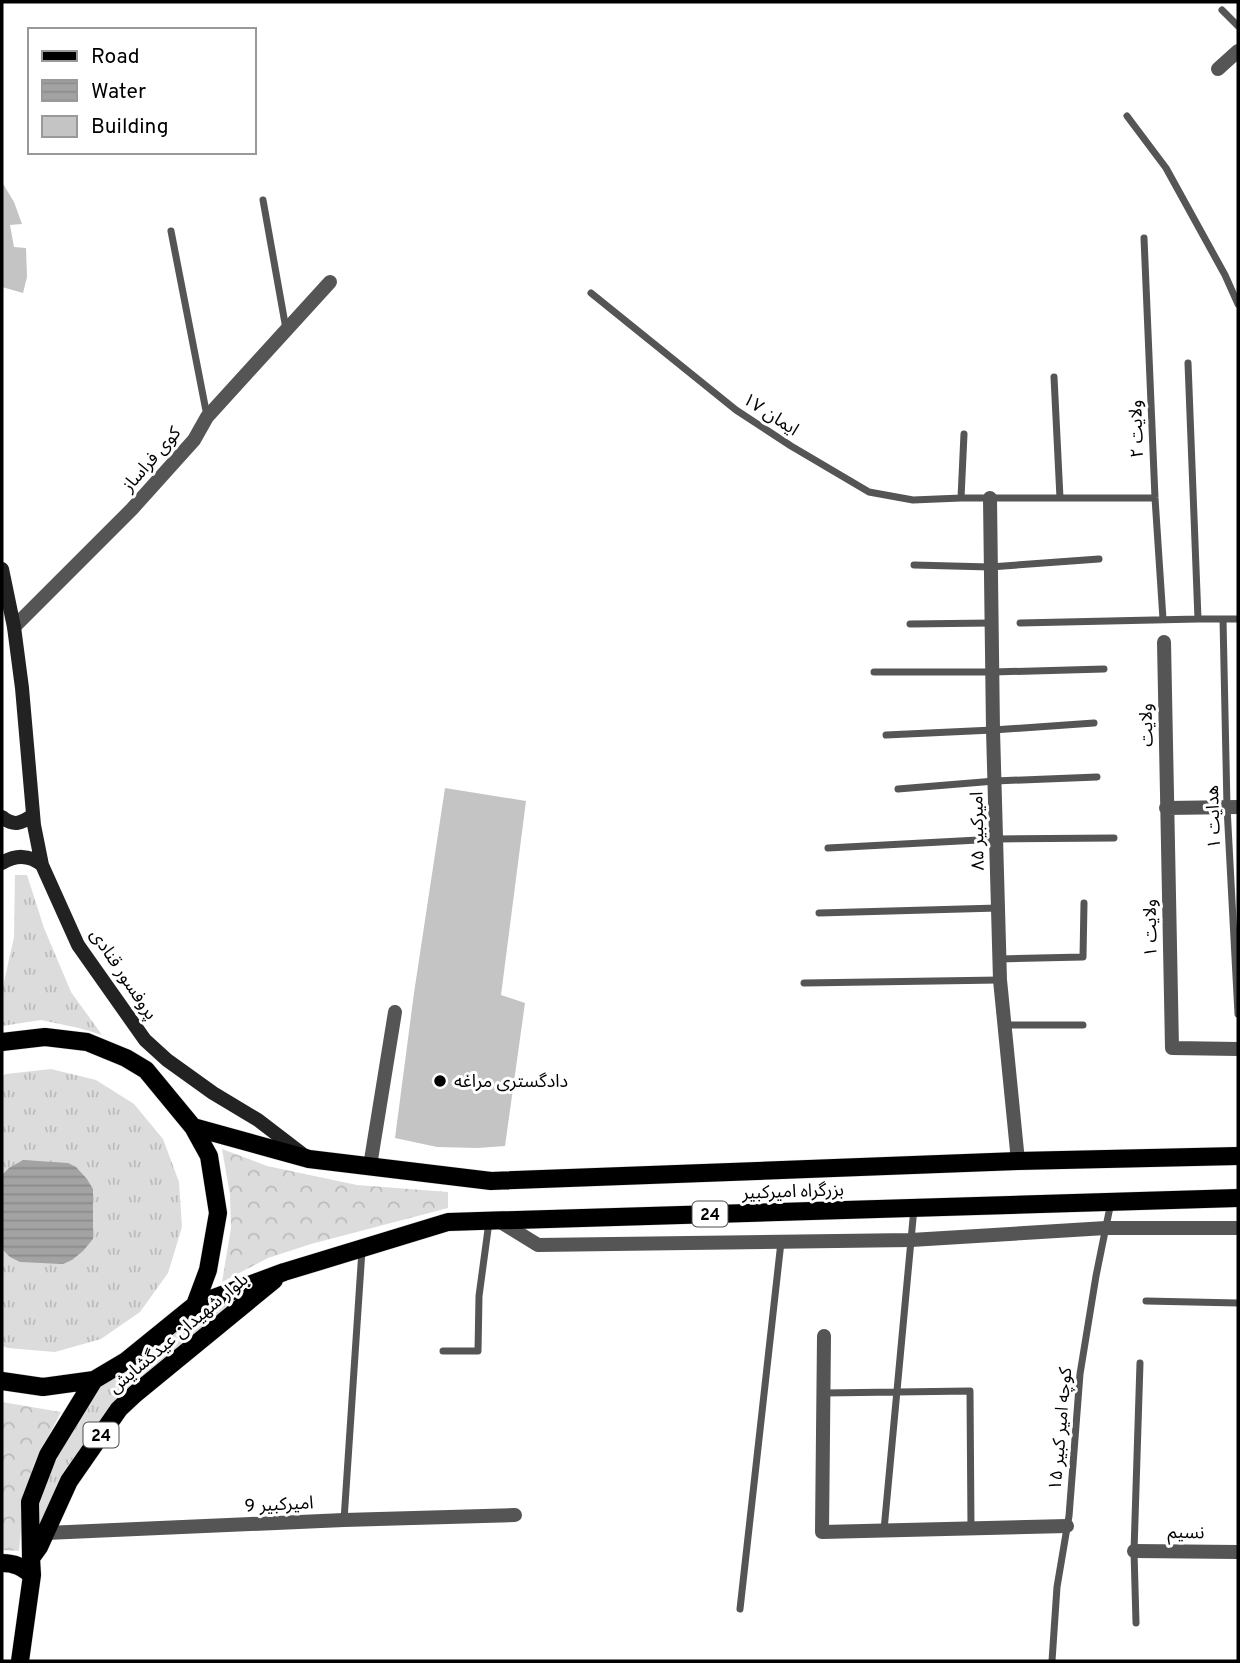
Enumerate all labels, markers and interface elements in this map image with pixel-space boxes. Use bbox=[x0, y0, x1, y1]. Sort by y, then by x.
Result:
legend bbox=[28, 28, 256, 154]
text: Road bbox=[91, 44, 140, 71]
text: Water bbox=[91, 79, 146, 106]
text: Building bbox=[91, 114, 169, 141]
street label: ایمان ۱۷ bbox=[738, 389, 803, 442]
street label: ولایت ۲ bbox=[1125, 400, 1150, 458]
street label: کوی فراساز bbox=[117, 422, 187, 498]
street label: ولایت bbox=[1136, 703, 1159, 747]
street label: هدایت ۱ bbox=[1202, 785, 1227, 849]
street label: امیرکبیر ۸۵ bbox=[966, 791, 991, 871]
street label: ولایت ۱ bbox=[1139, 899, 1164, 957]
street label: پروفسور قنادی bbox=[84, 925, 162, 1025]
place label: دادگستری مراغه bbox=[454, 1071, 568, 1094]
marker: دادگستری مراغه bbox=[432, 1073, 448, 1089]
street label: بزرگراه امیرکبیر bbox=[741, 1179, 844, 1206]
road number: 24 bbox=[692, 1202, 728, 1226]
street label: بلوار شهیدان عیدگشایش bbox=[104, 1269, 254, 1399]
street label: کوچه امیر کبیر ۱۵ bbox=[1045, 1366, 1078, 1492]
road number: 24 bbox=[84, 1422, 119, 1448]
street label: امیرکبیر 9 bbox=[244, 1492, 314, 1519]
street label: نسیم bbox=[1167, 1522, 1205, 1545]

